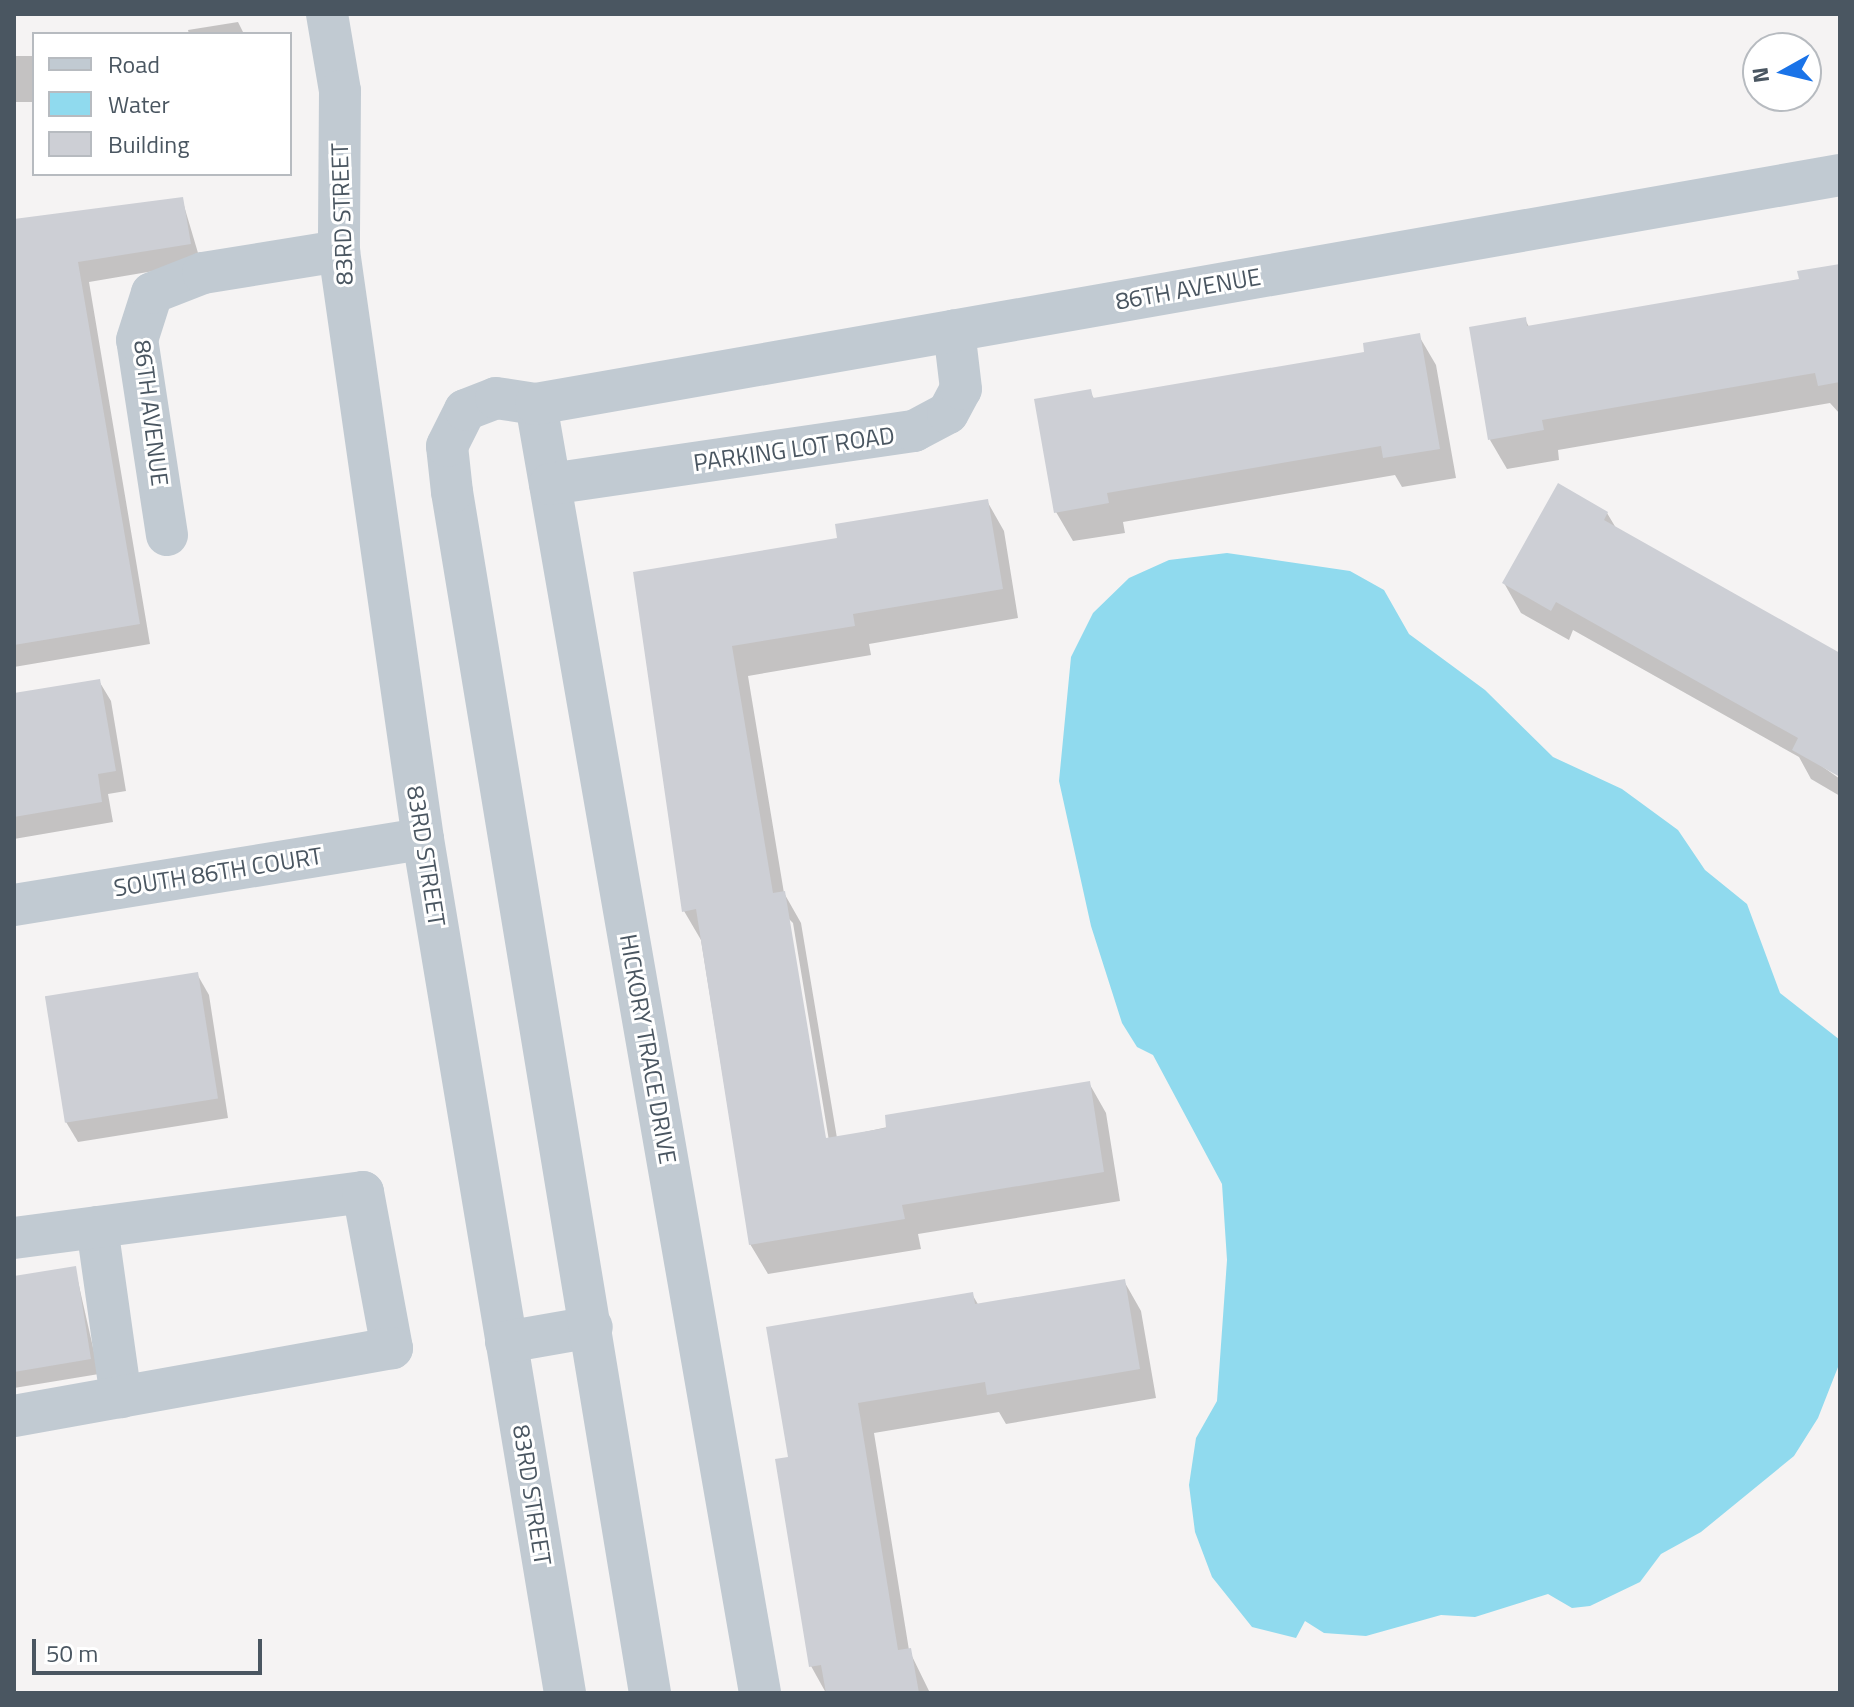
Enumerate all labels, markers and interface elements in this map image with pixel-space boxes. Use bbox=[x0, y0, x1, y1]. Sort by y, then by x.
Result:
legend bbox=[32, 32, 292, 176]
north arrow bbox=[1742, 32, 1822, 112]
text: Road bbox=[108, 46, 160, 82]
text: N bbox=[1742, 65, 1778, 85]
text: Water bbox=[108, 86, 170, 122]
text: Building bbox=[108, 126, 190, 162]
street label: 83RD STREET bbox=[325, 143, 359, 285]
street label: 86TH AVENUE bbox=[1113, 262, 1263, 316]
street label: 86TH AVENUE bbox=[128, 338, 174, 488]
street label: PARKING LOT ROAD bbox=[692, 421, 896, 477]
street label: 83RD STREET bbox=[401, 784, 451, 928]
street label: SOUTH 86TH COURT bbox=[112, 841, 324, 903]
street label: HICKORY TRACE DRIVE bbox=[614, 932, 682, 1166]
street label: 83RD STREET bbox=[507, 1423, 557, 1567]
scale bar bbox=[36, 1623, 266, 1673]
text: 50 m bbox=[46, 1635, 98, 1671]

